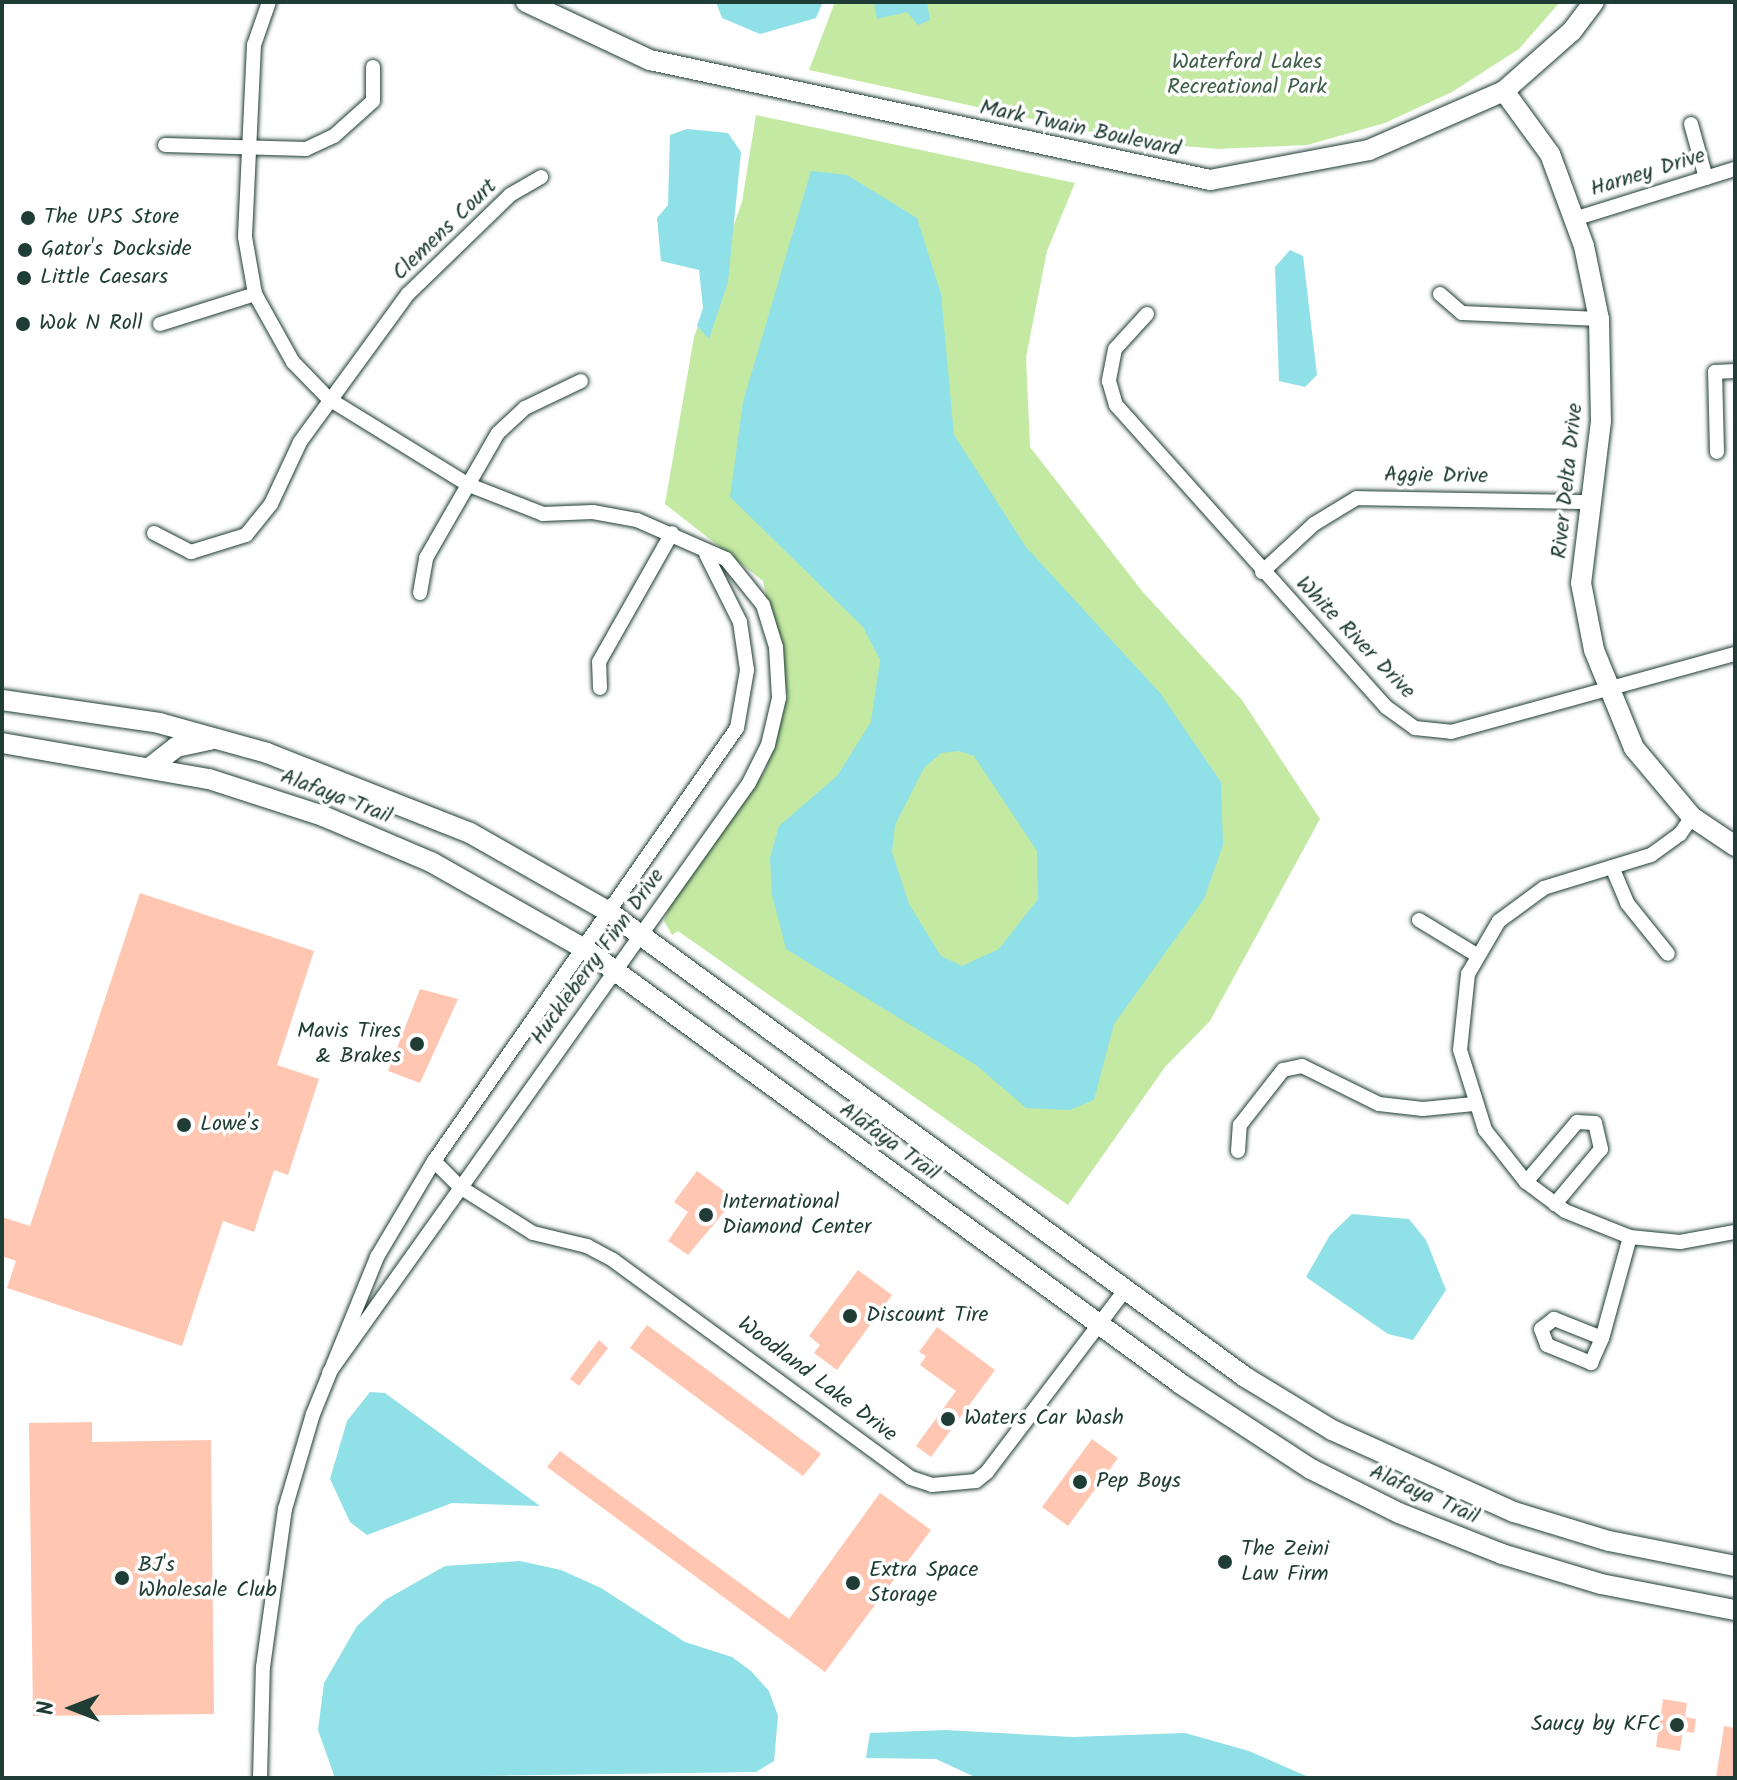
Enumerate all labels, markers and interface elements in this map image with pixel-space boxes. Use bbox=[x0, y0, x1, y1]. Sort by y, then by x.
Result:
park label: Waterford Lakes Recreational Park bbox=[1167, 49, 1327, 100]
street label: Mark Twain Boulevard bbox=[977, 95, 1183, 163]
street label: Harney Drive bbox=[1587, 143, 1709, 203]
street label: Clemens Court bbox=[387, 174, 503, 286]
place label: The UPS Store bbox=[44, 205, 179, 231]
marker: The UPS Store bbox=[19, 209, 37, 227]
place label: Gator's Dockside bbox=[41, 237, 192, 263]
marker: Gator's Dockside bbox=[16, 241, 34, 259]
place label: Little Caesars bbox=[40, 265, 168, 291]
marker: Little Caesars bbox=[15, 269, 33, 287]
place label: Wok N Roll bbox=[39, 311, 143, 337]
marker: Wok N Roll bbox=[14, 315, 32, 333]
street label: River Delta Drive bbox=[1547, 402, 1589, 560]
street label: Aggie Drive bbox=[1384, 462, 1488, 490]
street label: White River Drive bbox=[1290, 571, 1420, 705]
street label: Alafaya Trail bbox=[277, 764, 395, 830]
street label: Huckleberry Finn Drive bbox=[525, 864, 671, 1050]
place label: Mavis Tires & Brakes bbox=[297, 1018, 401, 1070]
marker: Mavis Tires & Brakes bbox=[408, 1035, 426, 1053]
street label: Alafaya Trail bbox=[834, 1097, 944, 1187]
place label: Lowe's bbox=[200, 1112, 259, 1138]
marker: Lowe's bbox=[175, 1116, 193, 1134]
place label: International Diamond Center bbox=[722, 1189, 871, 1240]
marker: International Diamond Center bbox=[697, 1206, 715, 1224]
place label: Discount Tire bbox=[866, 1303, 988, 1329]
marker: Discount Tire bbox=[841, 1307, 859, 1325]
street label: Woodland Lake Drive bbox=[732, 1312, 902, 1448]
place label: Waters Car Wash bbox=[964, 1406, 1124, 1432]
marker: Waters Car Wash bbox=[939, 1410, 957, 1428]
street label: Alafaya Trail bbox=[1365, 1459, 1483, 1531]
place label: Pep Boys bbox=[1096, 1469, 1181, 1495]
marker: Pep Boys bbox=[1071, 1473, 1089, 1491]
place label: The Zeini Law Firm bbox=[1241, 1536, 1329, 1588]
place label: BJ's Wholesale Club bbox=[138, 1552, 277, 1604]
marker: The Zeini Law Firm bbox=[1216, 1553, 1234, 1571]
place label: Extra Space Storage bbox=[869, 1557, 978, 1608]
marker: BJ's Wholesale Club bbox=[113, 1569, 131, 1587]
marker: Extra Space Storage bbox=[844, 1574, 862, 1592]
north arrow bbox=[32, 1668, 112, 1748]
text: N bbox=[30, 1701, 65, 1715]
place label: Saucy by KFC bbox=[1531, 1712, 1661, 1738]
marker: Saucy by KFC bbox=[1668, 1716, 1686, 1734]

